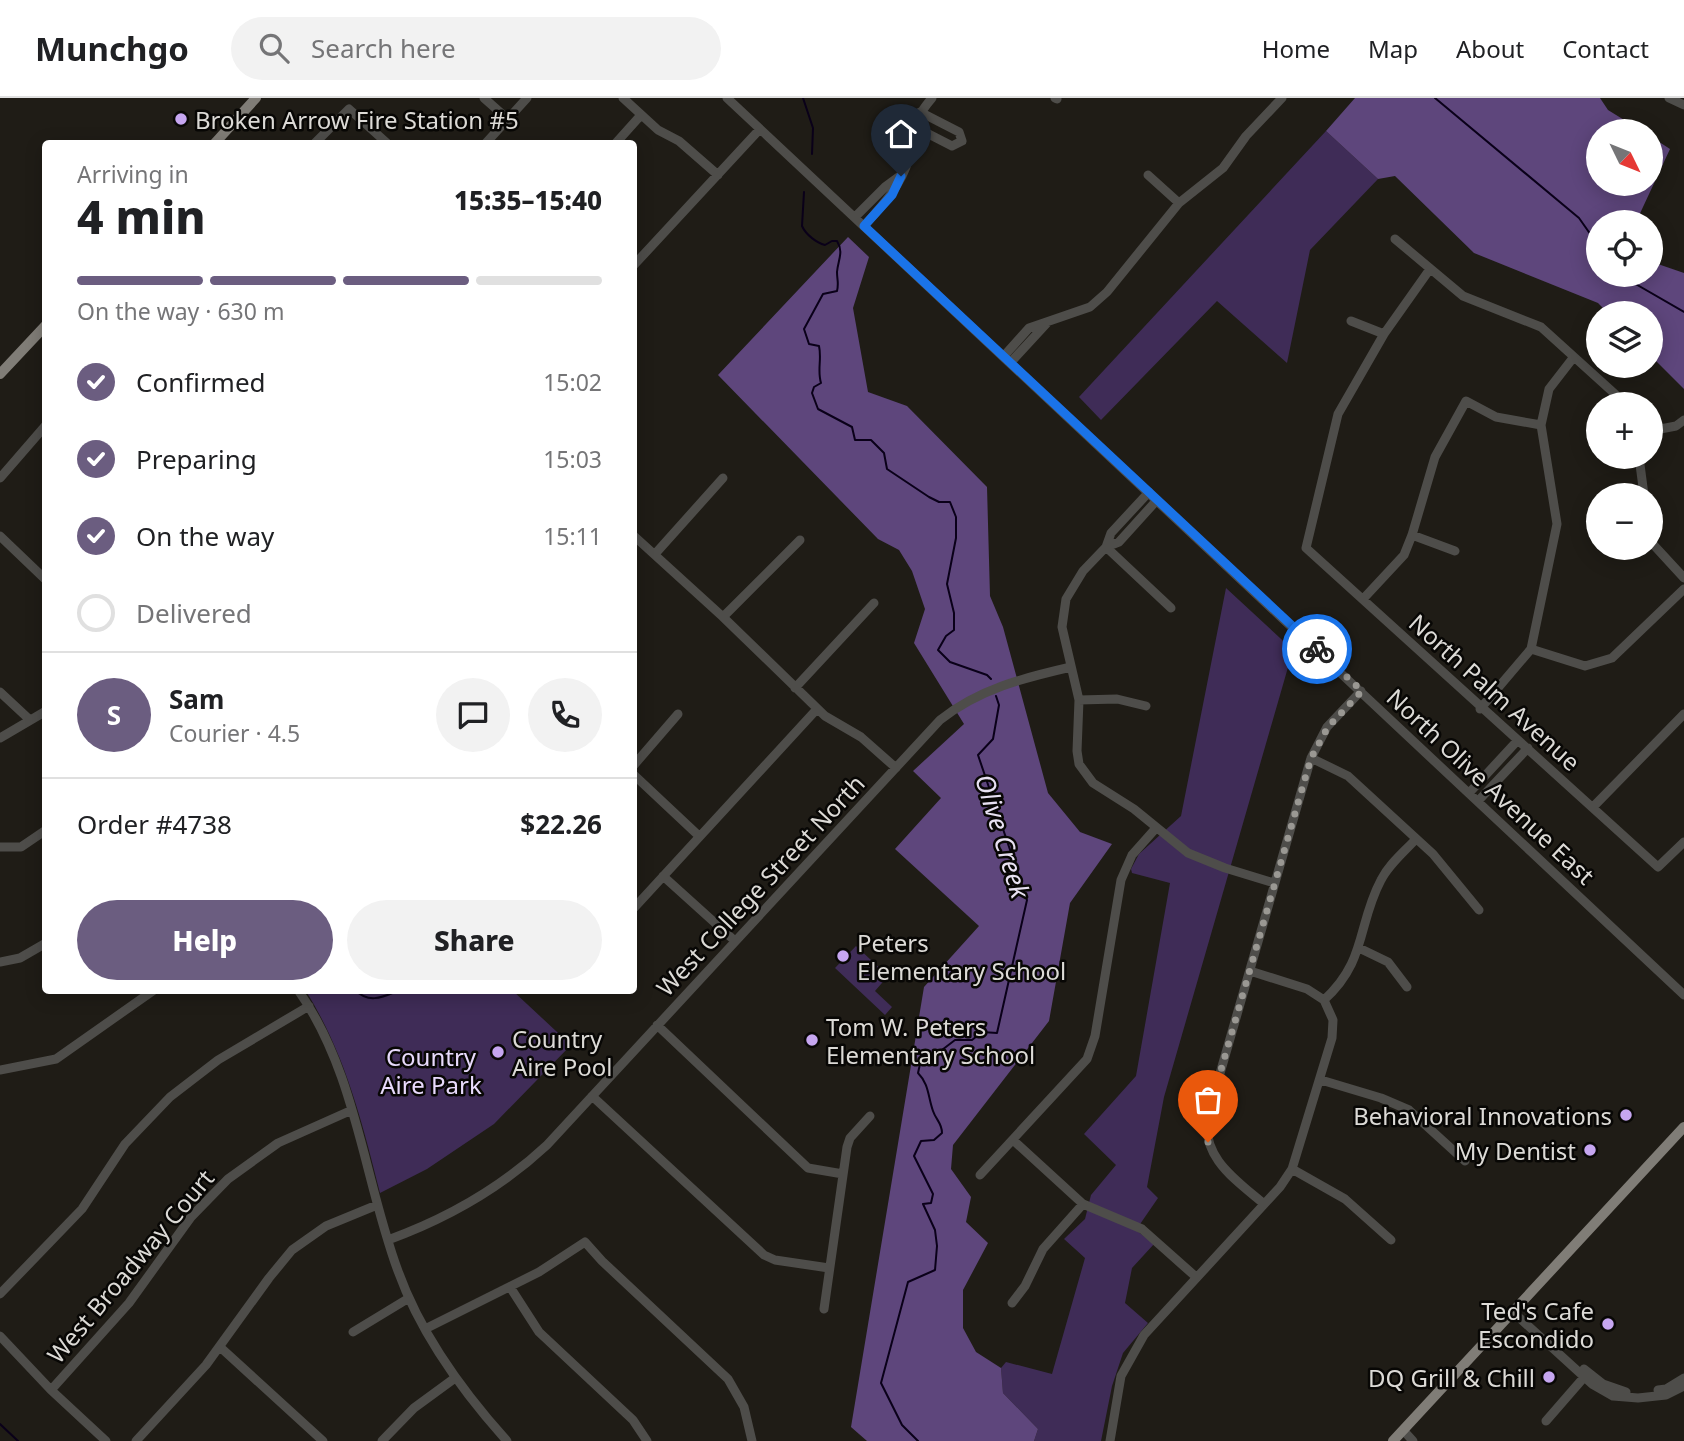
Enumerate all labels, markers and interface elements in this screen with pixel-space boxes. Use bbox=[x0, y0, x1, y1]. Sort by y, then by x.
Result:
search box bbox=[231, 17, 721, 80]
text: Munchgo bbox=[35, 26, 189, 71]
icon: search bbox=[255, 29, 293, 67]
text: Search here bbox=[311, 30, 456, 66]
text: Home bbox=[1262, 32, 1330, 65]
text: Map bbox=[1368, 32, 1418, 65]
text: About bbox=[1456, 32, 1524, 65]
text: Contact bbox=[1562, 32, 1649, 65]
place label: Broken Arrow Fire Station #5 bbox=[195, 103, 519, 136]
pin bbox=[871, 104, 931, 176]
marker: Broken Arrow Fire Station #5 bbox=[173, 111, 189, 127]
icon: home bbox=[882, 115, 920, 153]
north arrow bbox=[1586, 119, 1662, 196]
map controls bbox=[1586, 119, 1663, 560]
text: Arriving in bbox=[77, 158, 189, 190]
text: 15:35–15:40 bbox=[454, 182, 602, 218]
text: 4 min bbox=[77, 185, 206, 247]
button: locate bbox=[1586, 210, 1663, 287]
text: On the way · 630 m bbox=[77, 295, 284, 327]
button: layers bbox=[1586, 301, 1663, 378]
icon: check bbox=[77, 363, 115, 401]
text: Confirmed bbox=[136, 364, 266, 400]
text: 15:02 bbox=[543, 366, 602, 398]
button: + bbox=[1586, 392, 1663, 469]
icon: check bbox=[77, 440, 115, 478]
text: Preparing bbox=[136, 441, 257, 477]
text: 15:03 bbox=[543, 443, 602, 475]
button: − bbox=[1586, 483, 1663, 560]
icon: check bbox=[77, 517, 115, 555]
text: On the way bbox=[136, 518, 274, 554]
text: 15:11 bbox=[543, 520, 602, 552]
text: Delivered bbox=[136, 595, 252, 631]
street label: North Palm Avenue bbox=[1402, 606, 1588, 778]
courier bbox=[1282, 614, 1352, 684]
icon: bike bbox=[1298, 630, 1336, 668]
button: chat bbox=[436, 678, 510, 752]
button: phone bbox=[528, 678, 602, 752]
text: Sam bbox=[169, 681, 224, 717]
street label: North Olive Avenue East bbox=[1380, 681, 1602, 891]
text: S bbox=[107, 697, 121, 733]
text: Courier · 4.5 bbox=[169, 717, 300, 749]
street label: West College Street North bbox=[649, 767, 871, 1003]
water label: Olive Creek bbox=[967, 770, 1039, 904]
text: Order #4738 bbox=[77, 806, 232, 842]
text: $22.26 bbox=[520, 806, 602, 842]
button: Help bbox=[77, 900, 333, 980]
button: Share bbox=[347, 900, 602, 980]
place label: Peters Elementary School bbox=[857, 926, 1066, 987]
marker: Peters Elementary School bbox=[835, 948, 851, 964]
place label: Tom W. Peters Elementary School bbox=[826, 1010, 1035, 1071]
place label: Country Aire Pool bbox=[512, 1022, 613, 1083]
marker: Tom W. Peters Elementary School bbox=[804, 1032, 820, 1048]
park label: Country Aire Park bbox=[380, 1040, 482, 1101]
marker: Country Aire Pool bbox=[490, 1044, 506, 1060]
pin bbox=[1178, 1070, 1238, 1142]
icon: bag bbox=[1189, 1081, 1227, 1119]
place label: Behavioral Innovations bbox=[1353, 1099, 1612, 1132]
marker: Behavioral Innovations bbox=[1618, 1107, 1634, 1123]
place label: My Dentist bbox=[1455, 1134, 1576, 1167]
marker: My Dentist bbox=[1582, 1142, 1598, 1158]
street label: West Broadway Court bbox=[39, 1162, 221, 1370]
place label: Ted's Cafe Escondido bbox=[1478, 1294, 1594, 1355]
marker: Ted's Cafe Escondido bbox=[1600, 1316, 1616, 1332]
place label: DQ Grill & Chill bbox=[1368, 1361, 1535, 1394]
marker: DQ Grill & Chill bbox=[1541, 1369, 1557, 1385]

